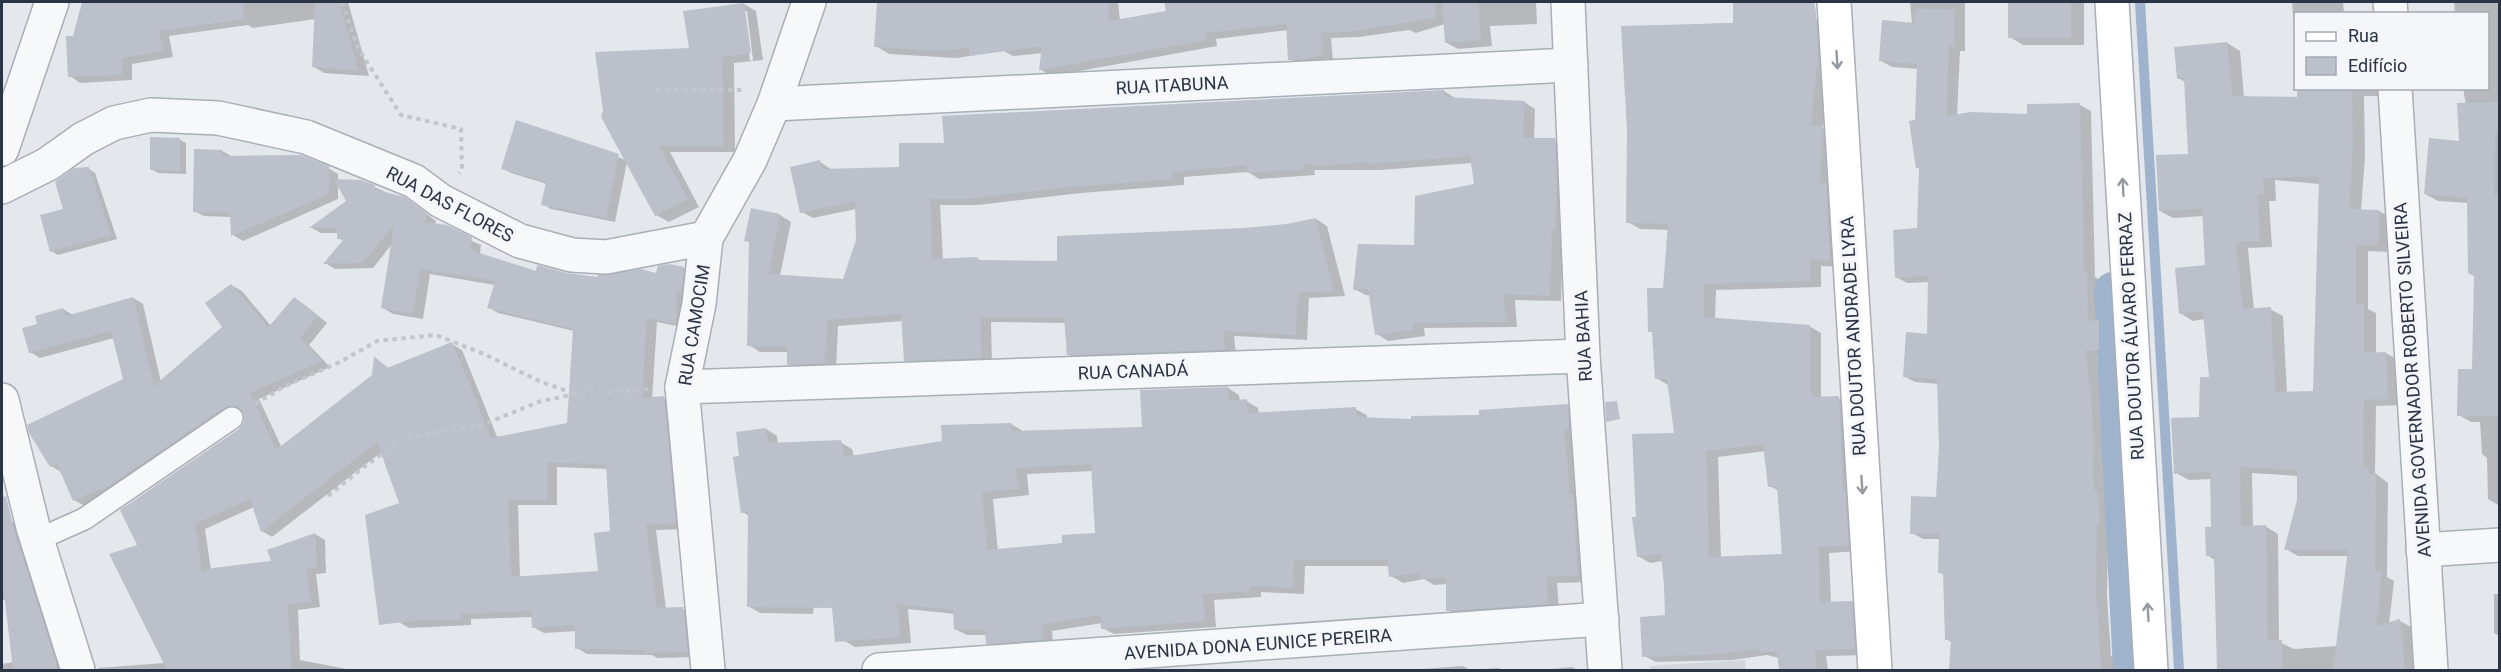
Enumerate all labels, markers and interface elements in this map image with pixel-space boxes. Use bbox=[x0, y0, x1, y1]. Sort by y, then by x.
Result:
legend bbox=[2294, 12, 2489, 90]
text: Rua bbox=[2348, 25, 2379, 46]
one-way arrow bbox=[1832, 49, 1843, 69]
text: Edifício bbox=[2348, 55, 2407, 76]
street label: RUA ITABUNA bbox=[1115, 72, 1229, 98]
street label: RUA DAS FLORES bbox=[383, 162, 517, 246]
one-way arrow bbox=[2117, 177, 2128, 197]
street label: AVENIDA GOVERNADOR ROBERTO SILVEIRA bbox=[2389, 202, 2435, 558]
street label: RUA DOUTOR ÁLVARO FERRAZ bbox=[2114, 211, 2148, 461]
street label: RUA DOUTOR ANDRADE LYRA bbox=[1836, 215, 1870, 456]
street label: RUA CAMOCIM bbox=[674, 263, 714, 387]
street label: RUA BAHIA bbox=[1570, 290, 1596, 382]
street label: RUA CANADÁ bbox=[1077, 359, 1189, 383]
one-way arrow bbox=[1857, 475, 1868, 495]
one-way arrow bbox=[2142, 603, 2153, 623]
street label: AVENIDA DONA EUNICE PEREIRA bbox=[1123, 624, 1393, 664]

